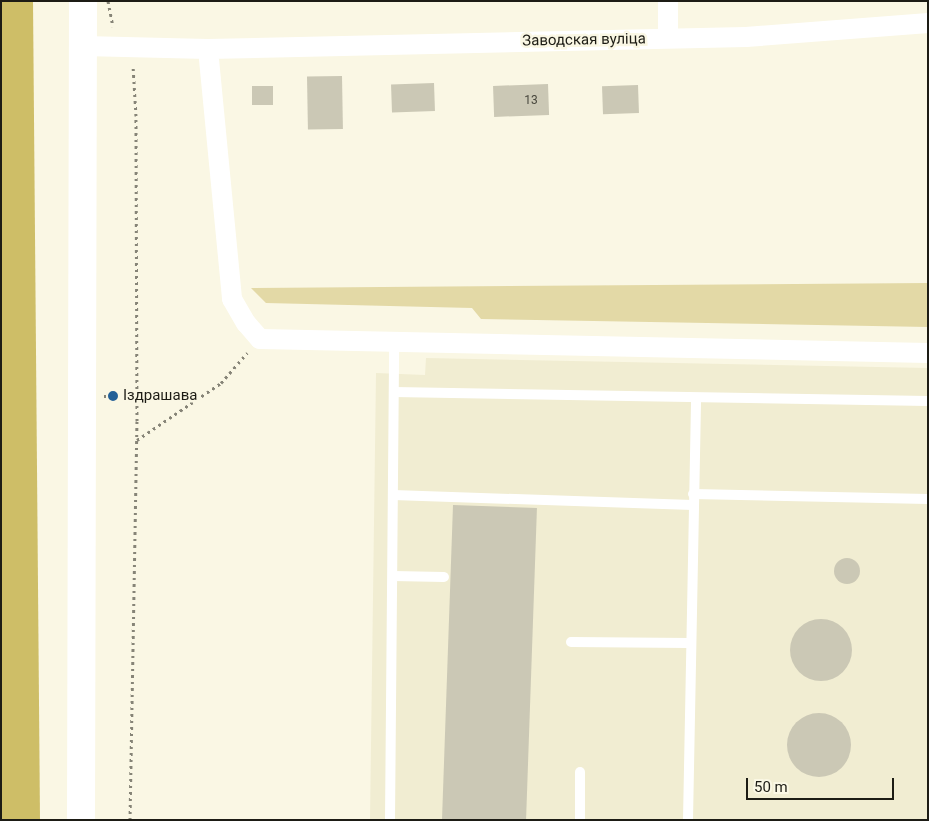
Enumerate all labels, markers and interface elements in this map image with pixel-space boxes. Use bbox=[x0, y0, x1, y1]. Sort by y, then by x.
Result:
street label: Заводская вуліца bbox=[522, 30, 646, 50]
house number: 13 bbox=[524, 94, 538, 108]
place label: Іздрашава bbox=[123, 387, 197, 405]
marker: Іздрашава bbox=[107, 390, 119, 402]
scale bar bbox=[749, 768, 896, 800]
text: 50 m bbox=[754, 778, 788, 796]

